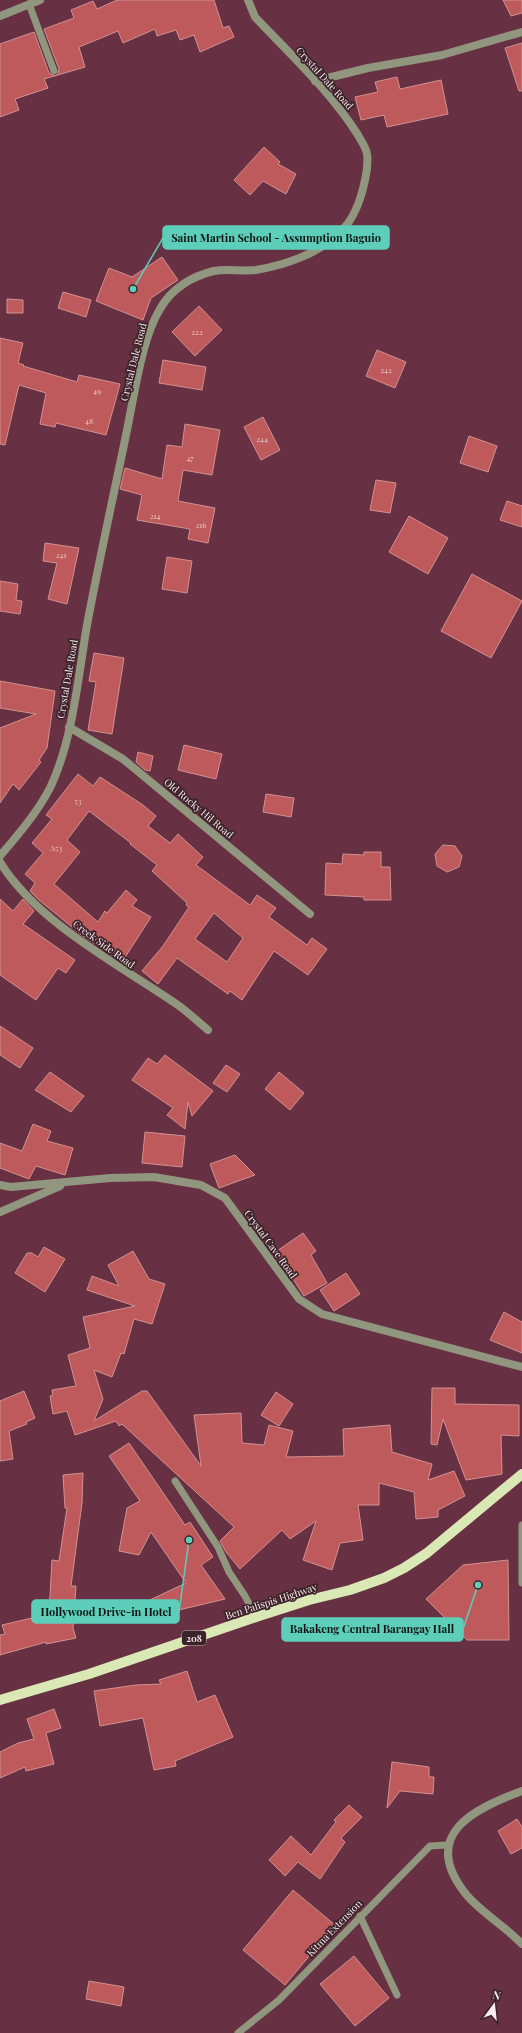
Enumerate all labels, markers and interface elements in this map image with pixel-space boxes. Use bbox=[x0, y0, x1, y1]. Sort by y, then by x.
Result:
street label: Crystal Dale Road bbox=[293, 44, 357, 112]
callout: Saint Martin School - Assumption Baguio bbox=[163, 226, 389, 249]
text: Saint Martin School - Assumption Baguio bbox=[171, 230, 381, 245]
street label: Crystal Dale Road bbox=[117, 321, 149, 402]
house number: 222 bbox=[191, 326, 203, 337]
house number: 242 bbox=[380, 364, 392, 375]
house number: 49 bbox=[93, 385, 101, 396]
house number: 48 bbox=[85, 415, 93, 426]
house number: 244 bbox=[256, 433, 268, 444]
house number: 47 bbox=[186, 452, 194, 463]
house number: 214 bbox=[150, 510, 160, 521]
house number: 216 bbox=[196, 519, 206, 530]
house number: 241 bbox=[56, 549, 66, 560]
street label: Crystal Dale Road bbox=[53, 638, 81, 720]
street label: Old Rocky Hil Road bbox=[161, 775, 237, 841]
house number: 53 bbox=[75, 795, 82, 806]
house number: A53 bbox=[49, 842, 62, 853]
street label: Creek Side Road bbox=[70, 917, 138, 971]
street label: Crystal Cave Road bbox=[241, 1207, 301, 1281]
street label: Ben Palispis Highway bbox=[223, 1580, 319, 1622]
callout: Hollywood Drive-in Hotel bbox=[32, 1600, 179, 1623]
text: Hollywood Drive-in Hotel bbox=[40, 1604, 172, 1619]
callout: Bakakeng Central Barangay Hall bbox=[282, 1618, 463, 1641]
text: Bakakeng Central Barangay Hall bbox=[290, 1621, 455, 1636]
road number: 208 bbox=[182, 1631, 206, 1645]
street label: Kitma Extension bbox=[303, 1897, 365, 1959]
north arrow bbox=[474, 1985, 514, 2025]
text: N bbox=[491, 1987, 503, 2003]

